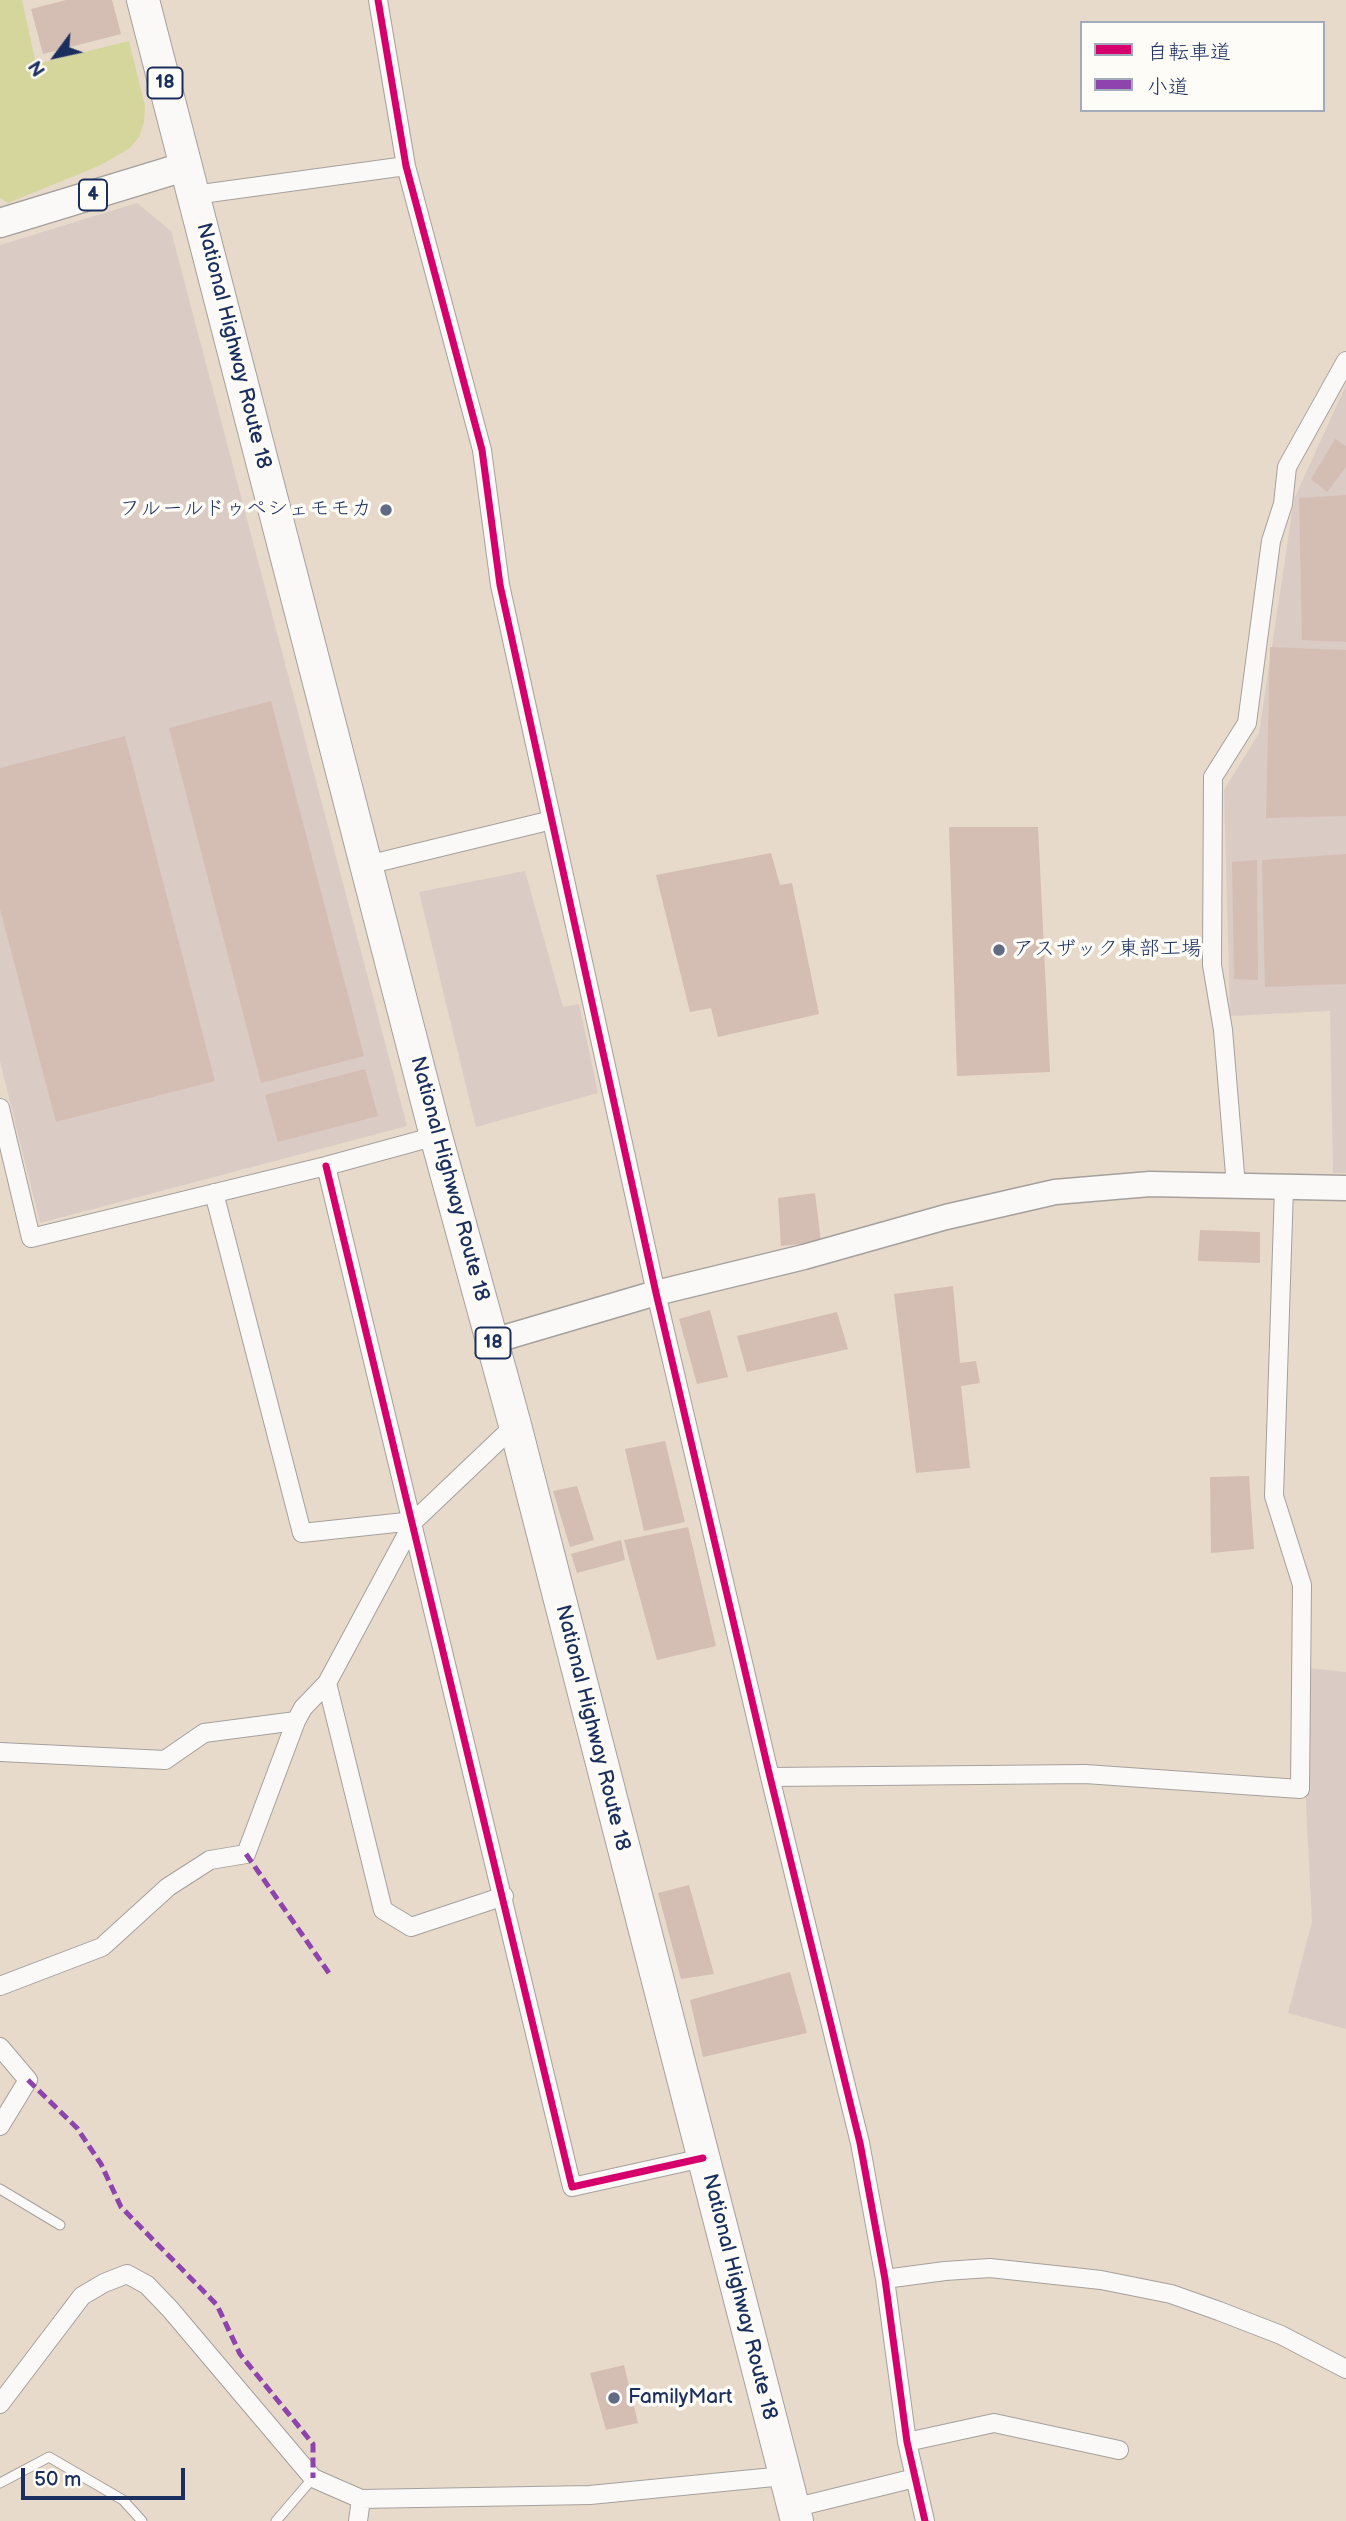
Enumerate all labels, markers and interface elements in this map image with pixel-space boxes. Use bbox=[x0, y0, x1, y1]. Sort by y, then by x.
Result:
north arrow bbox=[21, 21, 91, 91]
legend bbox=[1080, 21, 1325, 112]
text: 自転車道 bbox=[1147, 40, 1231, 65]
text: N bbox=[24, 55, 52, 80]
road number: 18 bbox=[148, 68, 182, 99]
text: 小道 bbox=[1147, 75, 1189, 100]
road number: 4 bbox=[79, 180, 107, 210]
street label: National Highway Route 18 bbox=[190, 220, 276, 472]
place label: フルールドゥぺシェモモカ bbox=[119, 497, 372, 523]
marker: フルールドゥぺシェモモカ bbox=[378, 502, 394, 518]
place label: アスザック東部工場 bbox=[1013, 937, 1202, 963]
marker: アスザック東部工場 bbox=[991, 942, 1007, 958]
street label: National Highway Route 18 bbox=[404, 1054, 494, 1304]
road number: 18 bbox=[476, 1328, 510, 1358]
street label: National Highway Route 18 bbox=[549, 1602, 635, 1854]
street label: National Highway Route 18 bbox=[696, 2171, 782, 2423]
place label: FamilyMart bbox=[628, 2385, 732, 2411]
marker: FamilyMart bbox=[606, 2390, 622, 2406]
scale bar bbox=[24, 2454, 189, 2498]
text: 50 m bbox=[34, 2467, 81, 2492]

